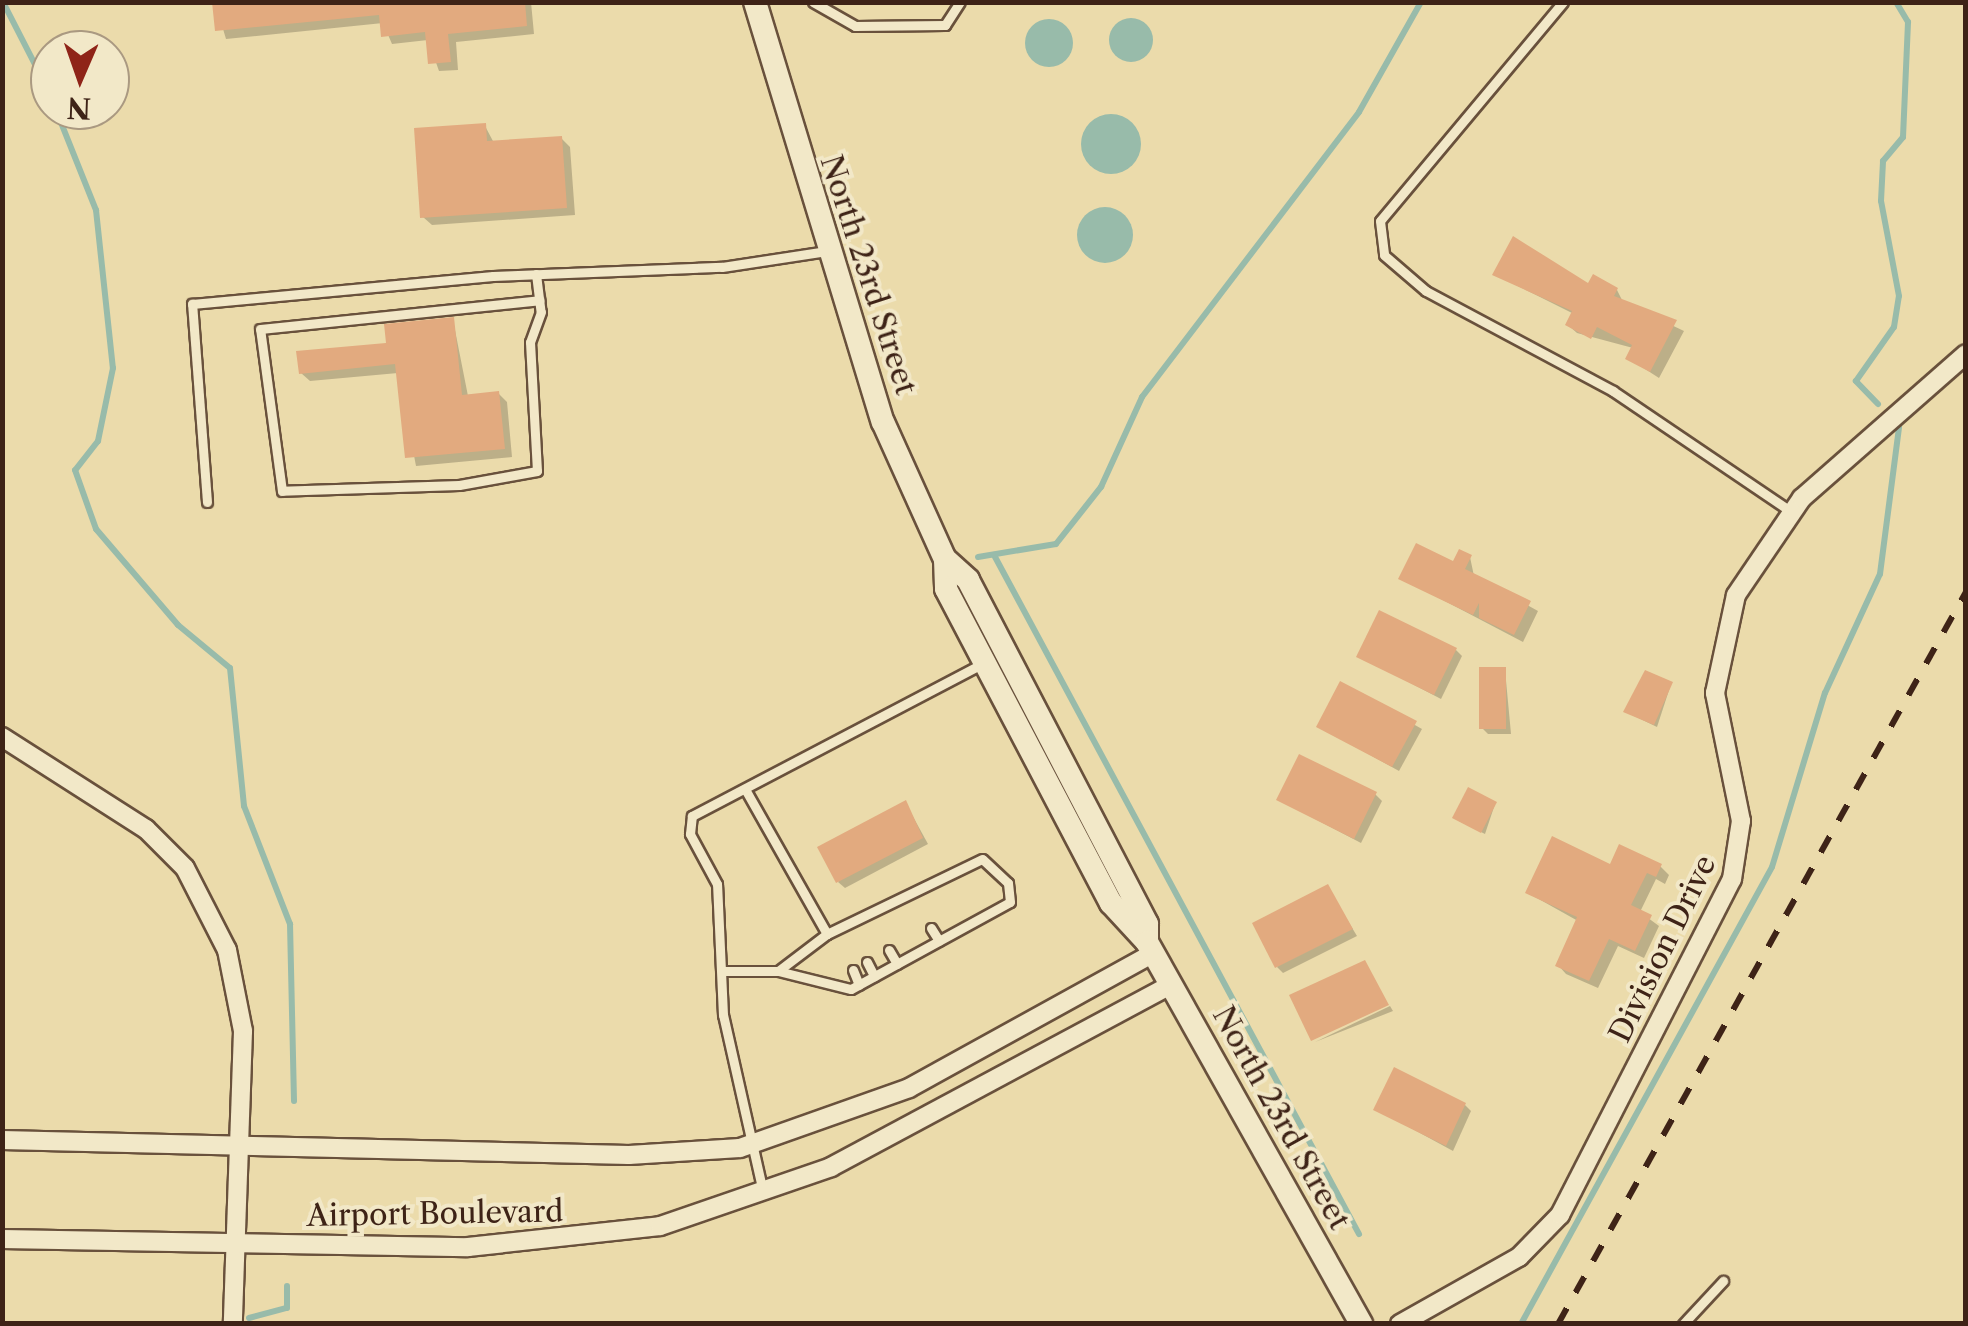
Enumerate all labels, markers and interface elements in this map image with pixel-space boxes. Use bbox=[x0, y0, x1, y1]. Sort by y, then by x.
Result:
north arrow bbox=[30, 30, 130, 130]
text: N bbox=[66, 91, 92, 125]
street label: North 23rd Street bbox=[812, 151, 924, 399]
street label: Division Drive bbox=[1602, 850, 1724, 1048]
street label: North 23rd Street bbox=[1205, 1000, 1357, 1236]
street label: Airport Boulevard bbox=[306, 1194, 564, 1234]

